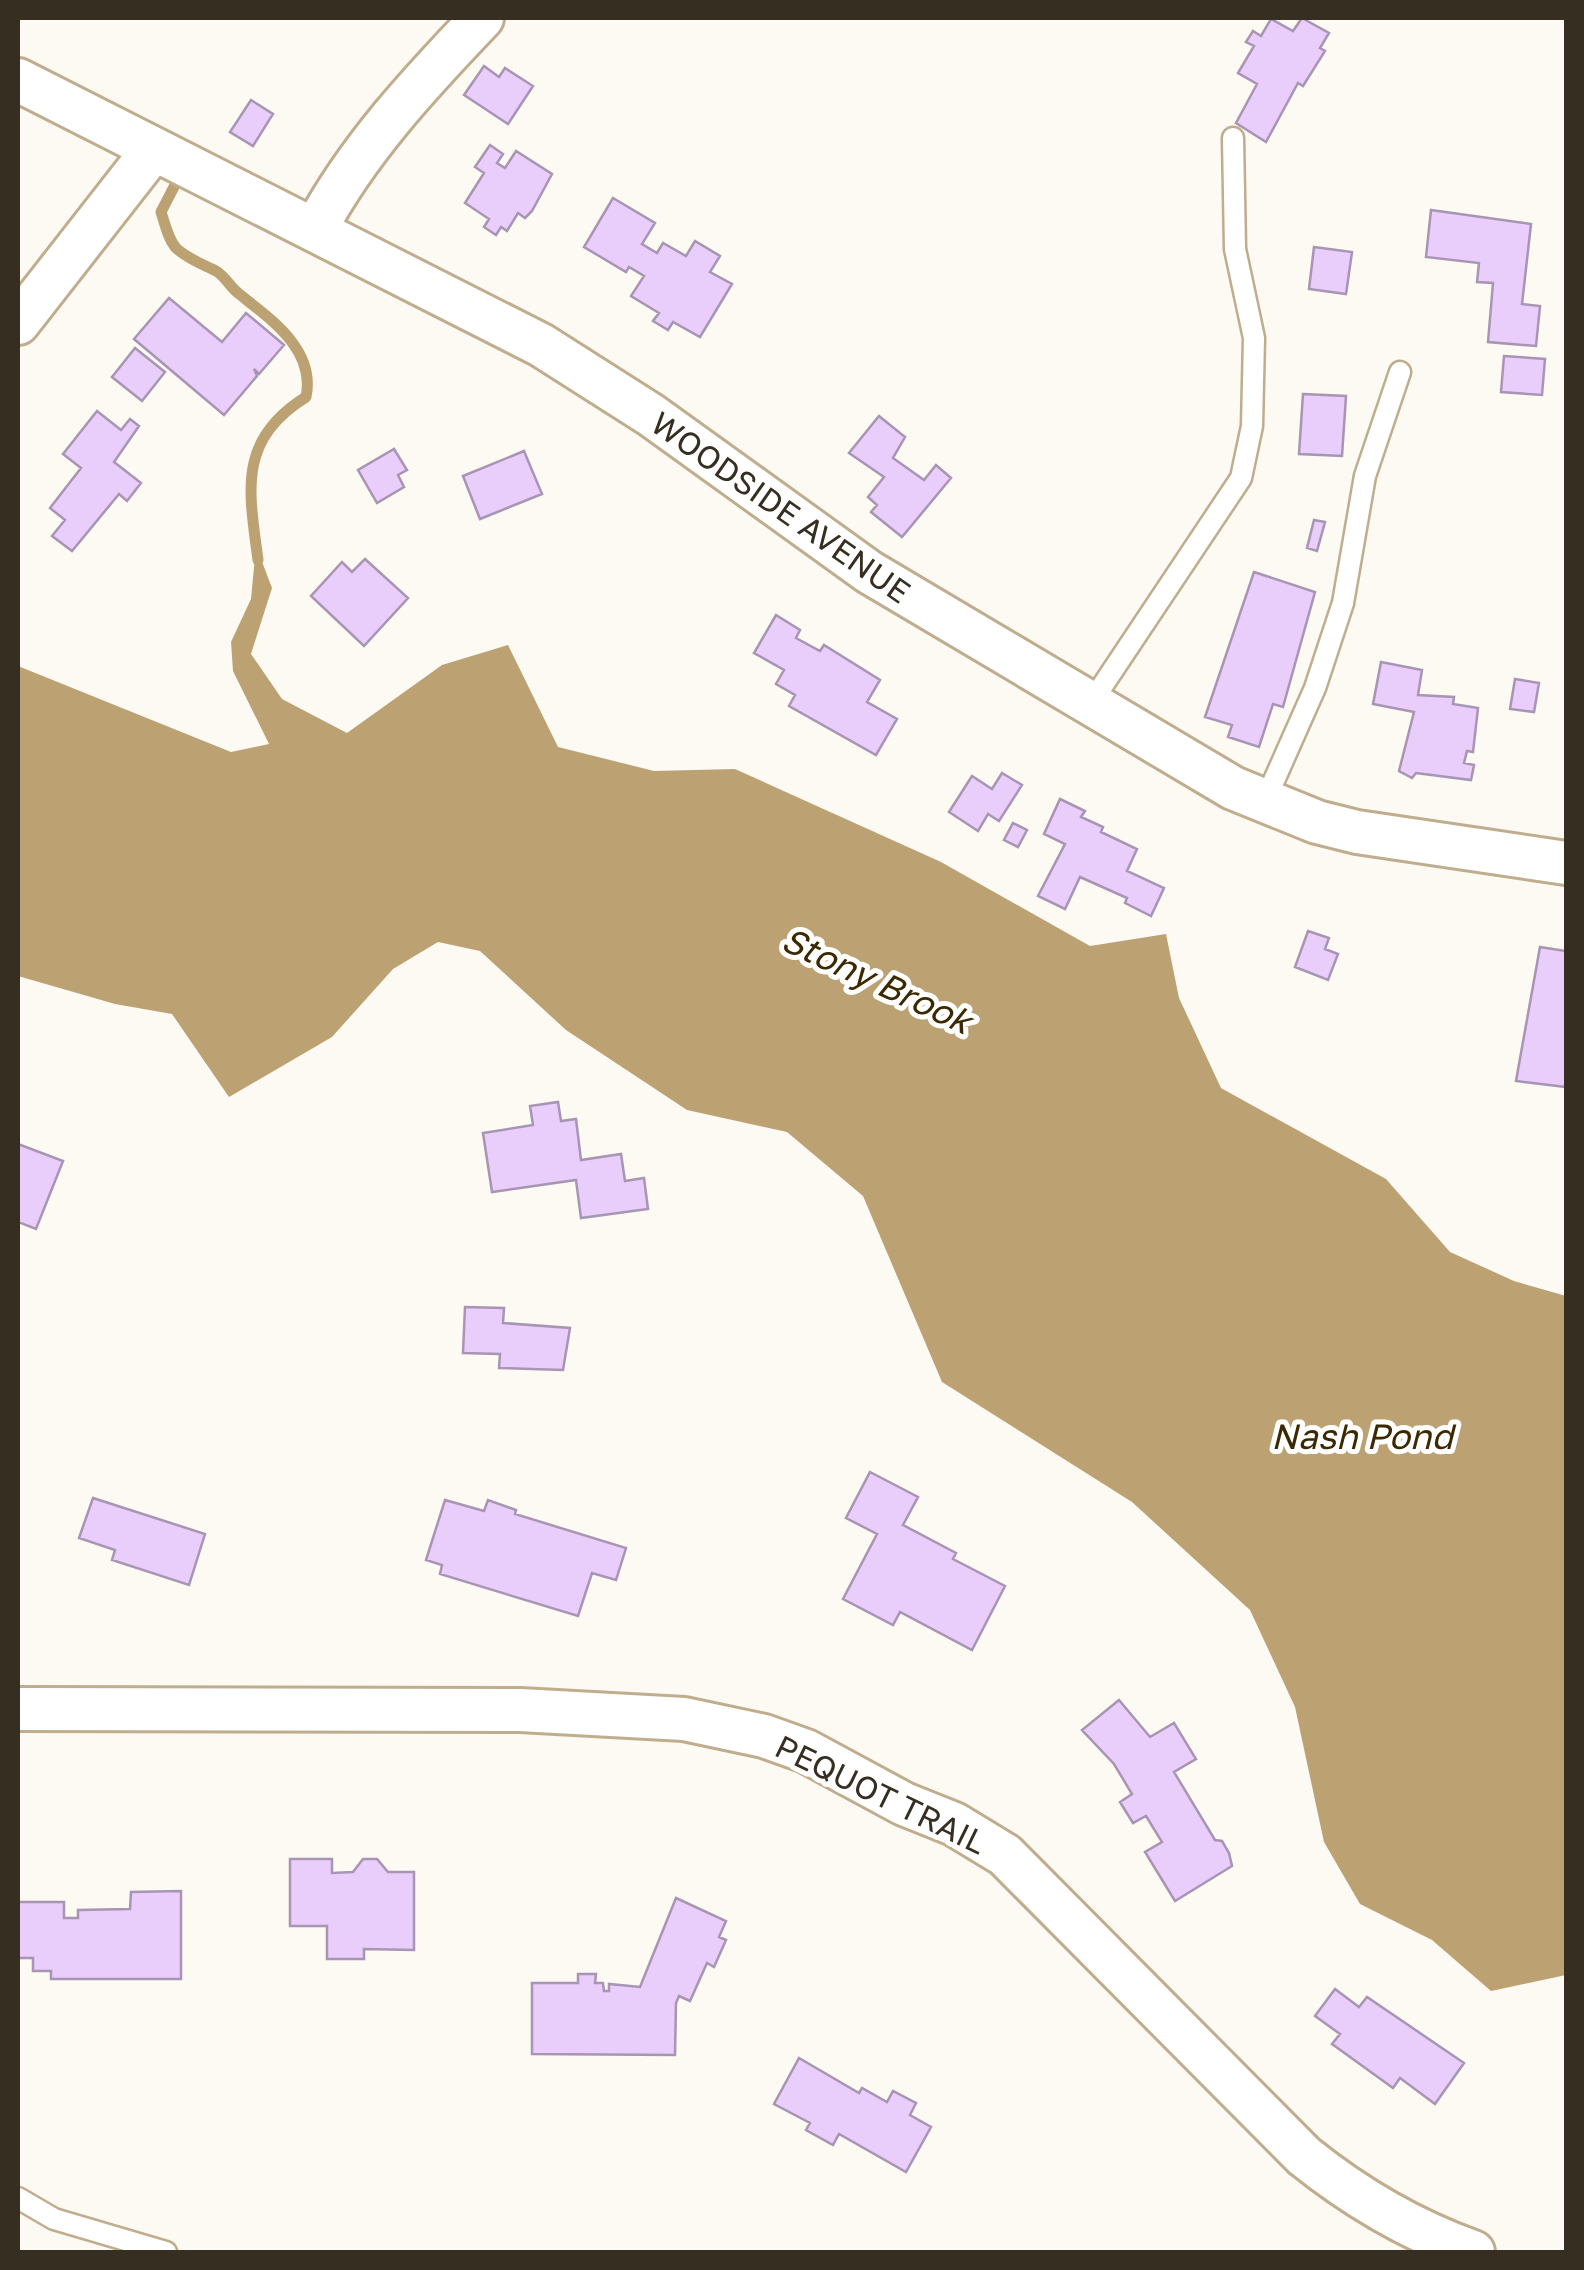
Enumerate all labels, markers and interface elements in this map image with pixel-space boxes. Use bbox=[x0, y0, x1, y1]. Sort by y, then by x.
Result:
street label: WOODSIDE AVENUE bbox=[644, 403, 918, 611]
water label: Stony Brook bbox=[775, 918, 981, 1044]
water label: Nash Pond bbox=[1271, 1415, 1456, 1457]
street label: PEQUOT TRAIL bbox=[769, 1727, 993, 1861]

